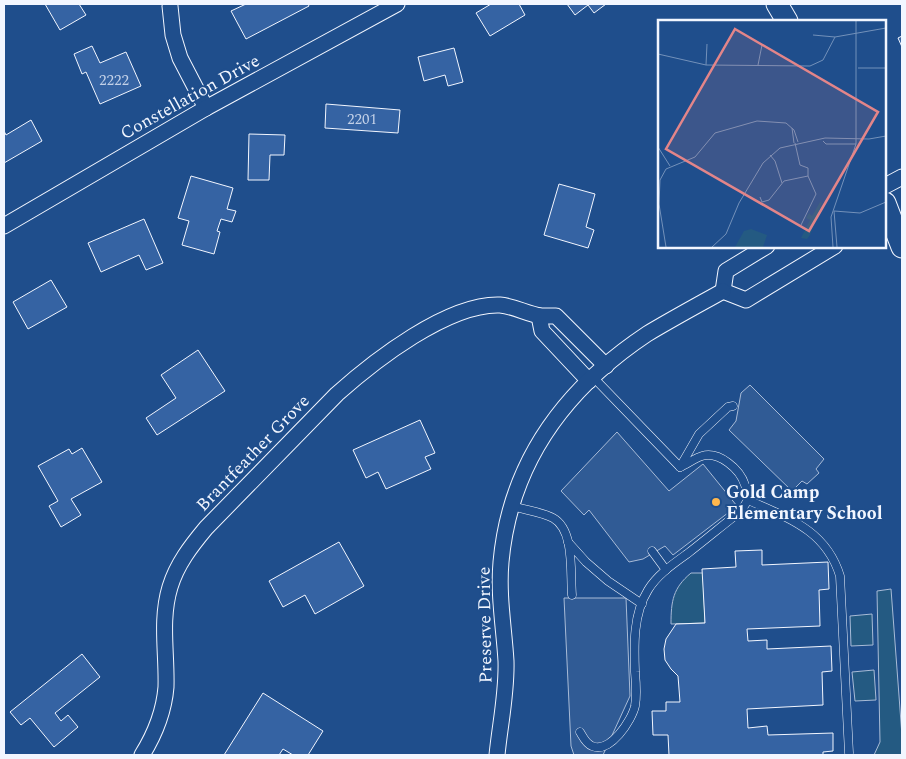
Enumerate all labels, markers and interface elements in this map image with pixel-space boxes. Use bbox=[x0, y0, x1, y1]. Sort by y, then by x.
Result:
inset map bbox=[658, 20, 886, 248]
street label: Constellation Drive bbox=[115, 47, 265, 147]
house number: 2222 bbox=[99, 69, 129, 92]
house number: 2201 bbox=[347, 108, 377, 131]
street label: Brantfeather Grove bbox=[190, 388, 316, 518]
place label: Gold Camp Elementary School bbox=[726, 479, 883, 527]
marker: Gold Camp Elementary School bbox=[710, 496, 722, 508]
street label: Preserve Drive bbox=[470, 566, 500, 684]

